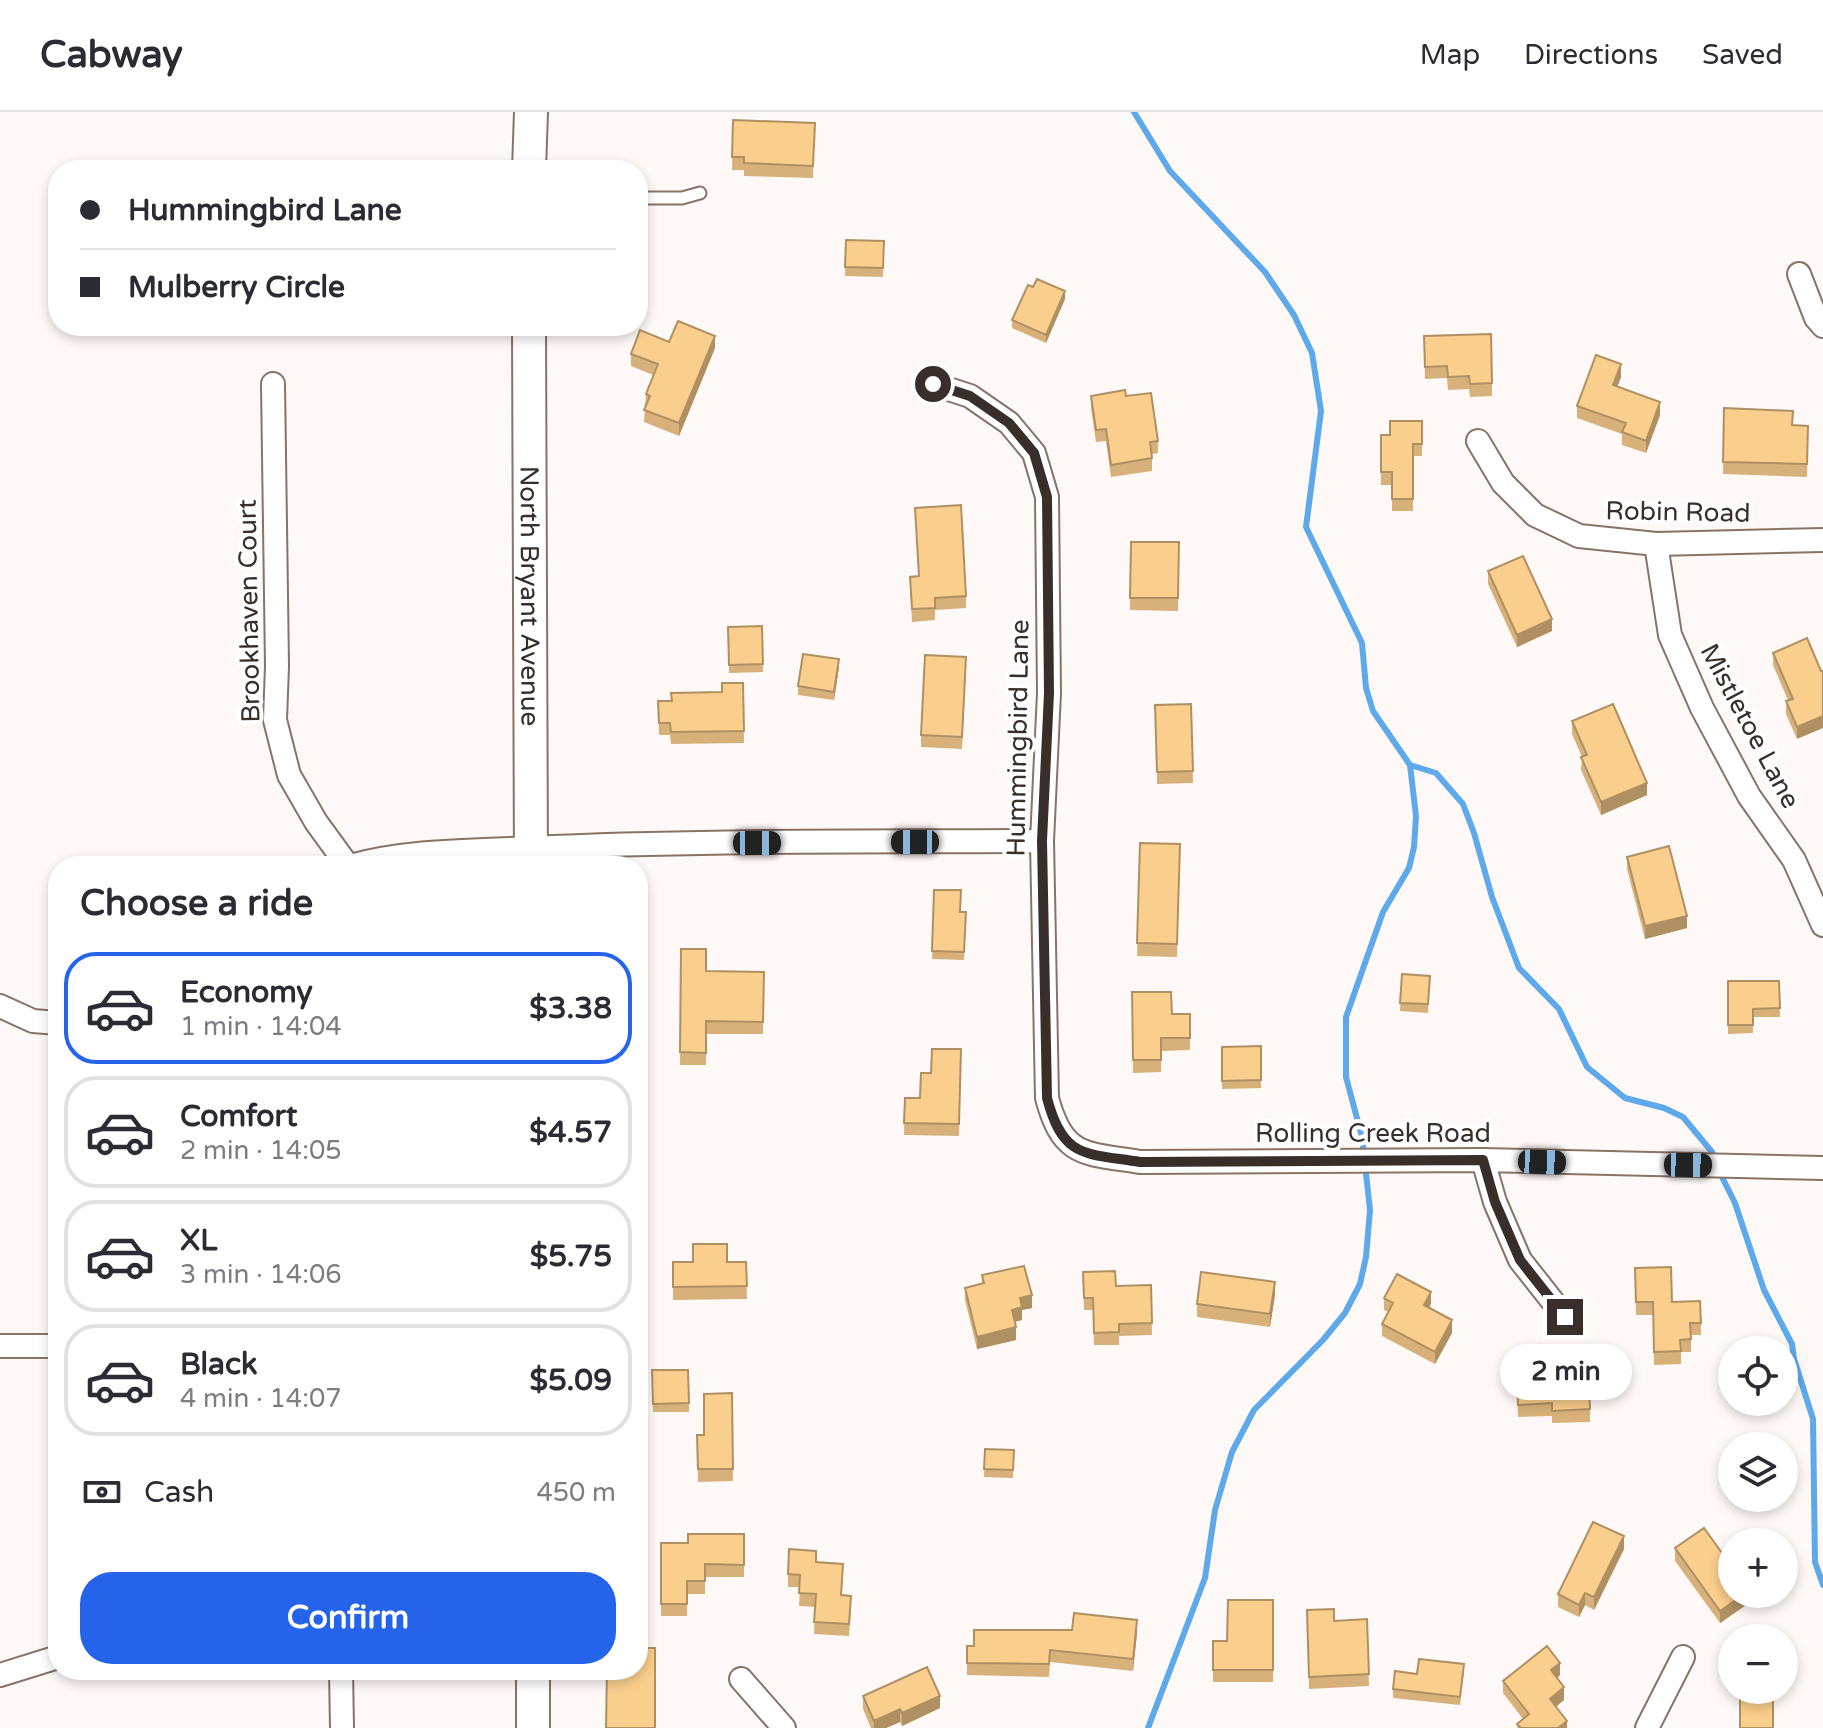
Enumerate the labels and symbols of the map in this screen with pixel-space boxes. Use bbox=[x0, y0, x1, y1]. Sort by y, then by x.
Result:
route start bbox=[915, 366, 951, 402]
street label: North Bryant Avenue bbox=[514, 466, 546, 726]
street label: Robin Road bbox=[1605, 495, 1751, 529]
street label: Brookhaven Court bbox=[232, 499, 266, 723]
street label: Hummingbird Lane bbox=[1000, 619, 1036, 857]
street label: Mistletoe Lane bbox=[1694, 638, 1806, 814]
car bbox=[891, 830, 939, 854]
car bbox=[733, 831, 781, 855]
street label: Rolling Creek Road bbox=[1255, 1118, 1491, 1149]
car bbox=[1518, 1149, 1566, 1175]
car bbox=[1664, 1153, 1712, 1177]
route end bbox=[1547, 1299, 1583, 1335]
callout: 2 min bbox=[1499, 1345, 1631, 1401]

